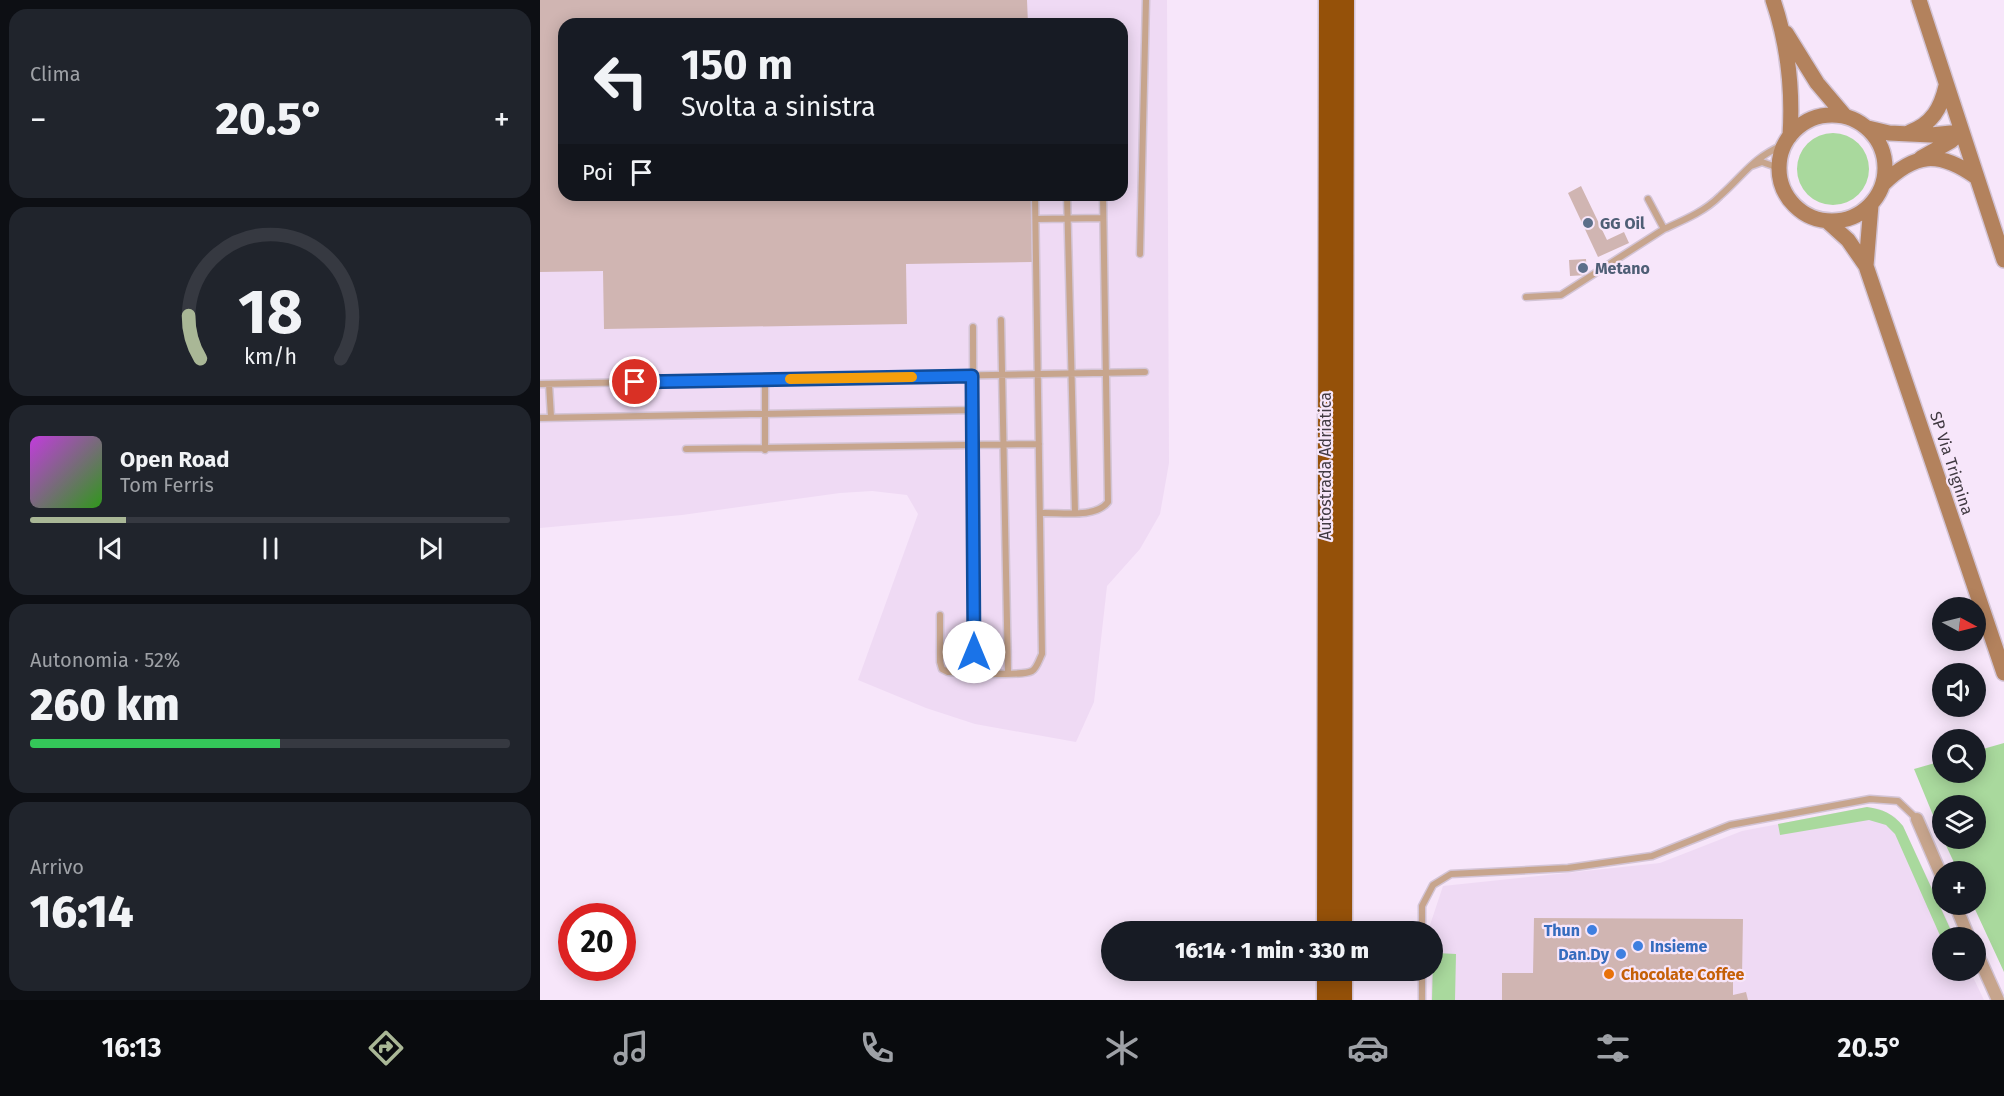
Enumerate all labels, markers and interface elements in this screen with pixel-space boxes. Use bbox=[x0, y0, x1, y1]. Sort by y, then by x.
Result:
text: 150 m bbox=[681, 40, 793, 90]
icon: left bbox=[582, 42, 660, 120]
text: Clima bbox=[30, 62, 81, 86]
text: Svolta a sinistra bbox=[681, 91, 876, 123]
text: 20.5° bbox=[215, 92, 325, 146]
text: − bbox=[30, 100, 47, 140]
text: + bbox=[494, 100, 510, 140]
icon: arrive bbox=[625, 156, 658, 189]
text: Poi bbox=[582, 159, 613, 186]
place label: GG Oil bbox=[1600, 214, 1645, 233]
marker: GG Oil bbox=[1581, 216, 1595, 230]
place label: Metano bbox=[1595, 259, 1650, 278]
marker: Metano bbox=[1576, 261, 1590, 275]
text: 18 bbox=[237, 275, 303, 350]
text: km/h bbox=[243, 344, 297, 370]
pin bbox=[609, 356, 660, 407]
icon: arrive bbox=[618, 365, 651, 398]
street label: Autostrada Adriatica bbox=[1316, 392, 1335, 540]
street label: SP Via Trignina bbox=[1926, 409, 1977, 517]
text: Open Road bbox=[120, 446, 230, 473]
text: Tom Ferris bbox=[120, 473, 214, 497]
icon: previous bbox=[94, 532, 127, 565]
icon: pause bbox=[254, 532, 287, 565]
icon: next bbox=[414, 532, 447, 565]
north arrow bbox=[1932, 597, 1986, 651]
map controls bbox=[1932, 597, 1986, 981]
position arrow bbox=[942, 620, 1006, 684]
text: Autonomia · 52% bbox=[30, 648, 180, 672]
button: sound bbox=[1932, 663, 1986, 717]
text: 260 km bbox=[30, 678, 180, 732]
button: search bbox=[1932, 729, 1986, 783]
button: layers bbox=[1932, 795, 1986, 849]
text: Arrivo bbox=[30, 855, 84, 879]
button: + bbox=[1932, 861, 1986, 915]
text: 16:14 bbox=[30, 885, 134, 939]
speed limit sign: 20 bbox=[558, 903, 636, 981]
place label: Thun bbox=[1544, 921, 1580, 940]
marker: Thun bbox=[1585, 923, 1599, 937]
button: − bbox=[1932, 927, 1986, 981]
text: 16:14 · 1 min · 330 m bbox=[1175, 937, 1369, 964]
place label: Insieme bbox=[1650, 937, 1708, 956]
marker: Insieme bbox=[1631, 939, 1645, 953]
place label: Dan.Dy bbox=[1558, 945, 1610, 964]
marker: Dan.Dy bbox=[1614, 947, 1628, 961]
place label: Chocolate Coffee bbox=[1621, 965, 1745, 984]
marker: Chocolate Coffee bbox=[1602, 967, 1616, 981]
icon: directions bbox=[365, 1027, 407, 1069]
icon: music bbox=[610, 1027, 652, 1069]
icon: phone bbox=[856, 1027, 898, 1069]
icon: climate bbox=[1101, 1027, 1143, 1069]
icon: car bbox=[1347, 1027, 1389, 1069]
icon: filters bbox=[1592, 1027, 1634, 1069]
text: 16:13 bbox=[102, 1032, 162, 1064]
text: 20.5° bbox=[1837, 1032, 1902, 1064]

